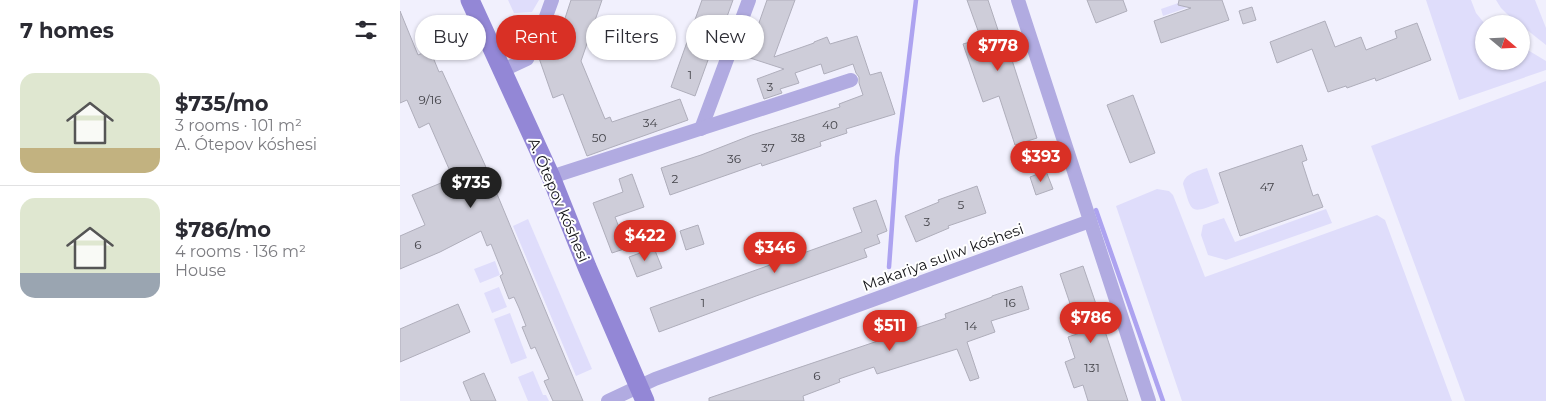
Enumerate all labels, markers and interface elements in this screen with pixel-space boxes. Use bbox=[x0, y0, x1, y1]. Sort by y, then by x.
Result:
chip: Buy bbox=[415, 15, 486, 60]
chip: Rent bbox=[496, 15, 576, 60]
chip: Filters bbox=[586, 15, 676, 60]
chip: New bbox=[686, 15, 764, 60]
north arrow bbox=[1475, 15, 1530, 70]
map controls bbox=[1475, 15, 1530, 70]
icon: filters bbox=[352, 16, 380, 44]
text: 7 homes bbox=[20, 18, 114, 43]
pin: $778 bbox=[968, 30, 1028, 72]
text: $778 bbox=[978, 36, 1018, 55]
house number: 1 bbox=[688, 67, 692, 82]
house number: 3 bbox=[767, 79, 774, 94]
text: $735/mo bbox=[175, 91, 269, 116]
house number: 9/16 bbox=[418, 92, 442, 107]
icon: home bbox=[60, 93, 120, 153]
house number: 34 bbox=[643, 115, 657, 130]
text: 3 rooms · 101 m² bbox=[175, 116, 302, 135]
house number: 40 bbox=[822, 117, 838, 132]
house number: 50 bbox=[592, 130, 606, 145]
house number: 38 bbox=[791, 130, 806, 145]
text: A. Ótepov kóshesi bbox=[175, 135, 317, 154]
street label: A. Ótepov kóshesi bbox=[524, 135, 594, 265]
house number: 37 bbox=[761, 140, 775, 155]
pin: $393 bbox=[1011, 140, 1071, 183]
text: $393 bbox=[1021, 147, 1061, 166]
house number: 36 bbox=[727, 151, 741, 166]
pin: $735 bbox=[441, 166, 501, 209]
house number: 2 bbox=[672, 171, 679, 186]
text: $735 bbox=[452, 173, 490, 192]
house number: 47 bbox=[1260, 179, 1274, 194]
house number: 5 bbox=[958, 197, 965, 212]
house number: 3 bbox=[924, 214, 931, 229]
text: $786/mo bbox=[175, 217, 271, 242]
icon: home bbox=[60, 218, 120, 278]
street label: Makariya sulıw kóshesi bbox=[860, 219, 1026, 295]
pin: $422 bbox=[615, 220, 675, 262]
text: $422 bbox=[625, 226, 665, 245]
pin: $346 bbox=[745, 232, 805, 274]
house number: 6 bbox=[414, 237, 422, 252]
text: $346 bbox=[755, 238, 795, 257]
text: 4 rooms · 136 m² bbox=[175, 242, 306, 261]
text: House bbox=[175, 261, 226, 280]
house number: 1 bbox=[701, 295, 705, 310]
house number: 16 bbox=[1004, 295, 1016, 310]
pin: $786 bbox=[1061, 302, 1121, 344]
text: $786 bbox=[1071, 308, 1111, 327]
pin: $511 bbox=[860, 310, 920, 352]
text: $511 bbox=[874, 316, 906, 335]
house number: 14 bbox=[965, 318, 977, 333]
house number: 131 bbox=[1084, 360, 1100, 375]
house number: 6 bbox=[813, 368, 821, 383]

